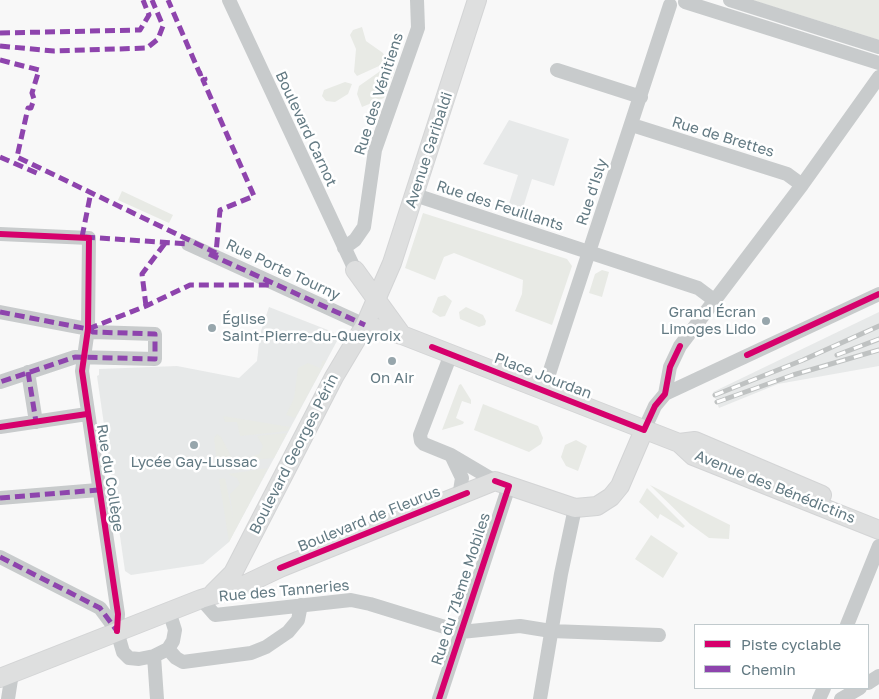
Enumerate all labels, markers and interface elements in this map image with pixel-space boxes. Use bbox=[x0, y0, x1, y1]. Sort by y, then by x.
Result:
street label: Rue des Vénitiens bbox=[351, 30, 407, 158]
street label: Boulevard Carnot bbox=[271, 69, 341, 189]
street label: Avenue Garibaldi bbox=[402, 90, 456, 210]
street label: Rue de Brettes bbox=[670, 113, 776, 161]
street label: Rue d'Isly bbox=[573, 156, 611, 228]
street label: Rue des Feuillants bbox=[434, 177, 566, 235]
street label: Rue Porte Tourny bbox=[223, 236, 343, 304]
place label: Grand Écran Limoges Lido bbox=[661, 303, 756, 338]
place label: Église Saint-Pierre-du-Queyroix bbox=[222, 310, 401, 345]
marker: Grand Écran Limoges Lido bbox=[760, 315, 772, 327]
marker: Église Saint-Pierre-du-Queyroix bbox=[206, 322, 218, 334]
street label: Place Jourdan bbox=[492, 349, 594, 403]
marker: On Air bbox=[386, 355, 398, 367]
place label: On Air bbox=[370, 369, 414, 387]
street label: Boulevard Georges Périn bbox=[246, 371, 342, 537]
street label: Rue du Collège bbox=[93, 423, 127, 533]
marker: Lycée Gay-Lussac bbox=[188, 439, 200, 451]
street label: Avenue des Bénédictins bbox=[692, 447, 858, 527]
place label: Lycée Gay-Lussac bbox=[130, 453, 258, 471]
street label: Boulevard de Fleurus bbox=[295, 482, 443, 556]
street label: Rue du 71ème Mobiles bbox=[428, 510, 494, 668]
street label: Rue des Tanneries bbox=[218, 576, 350, 606]
legend bbox=[694, 624, 869, 689]
text: Piste cyclable bbox=[741, 635, 841, 653]
text: Chemin bbox=[741, 660, 796, 678]

